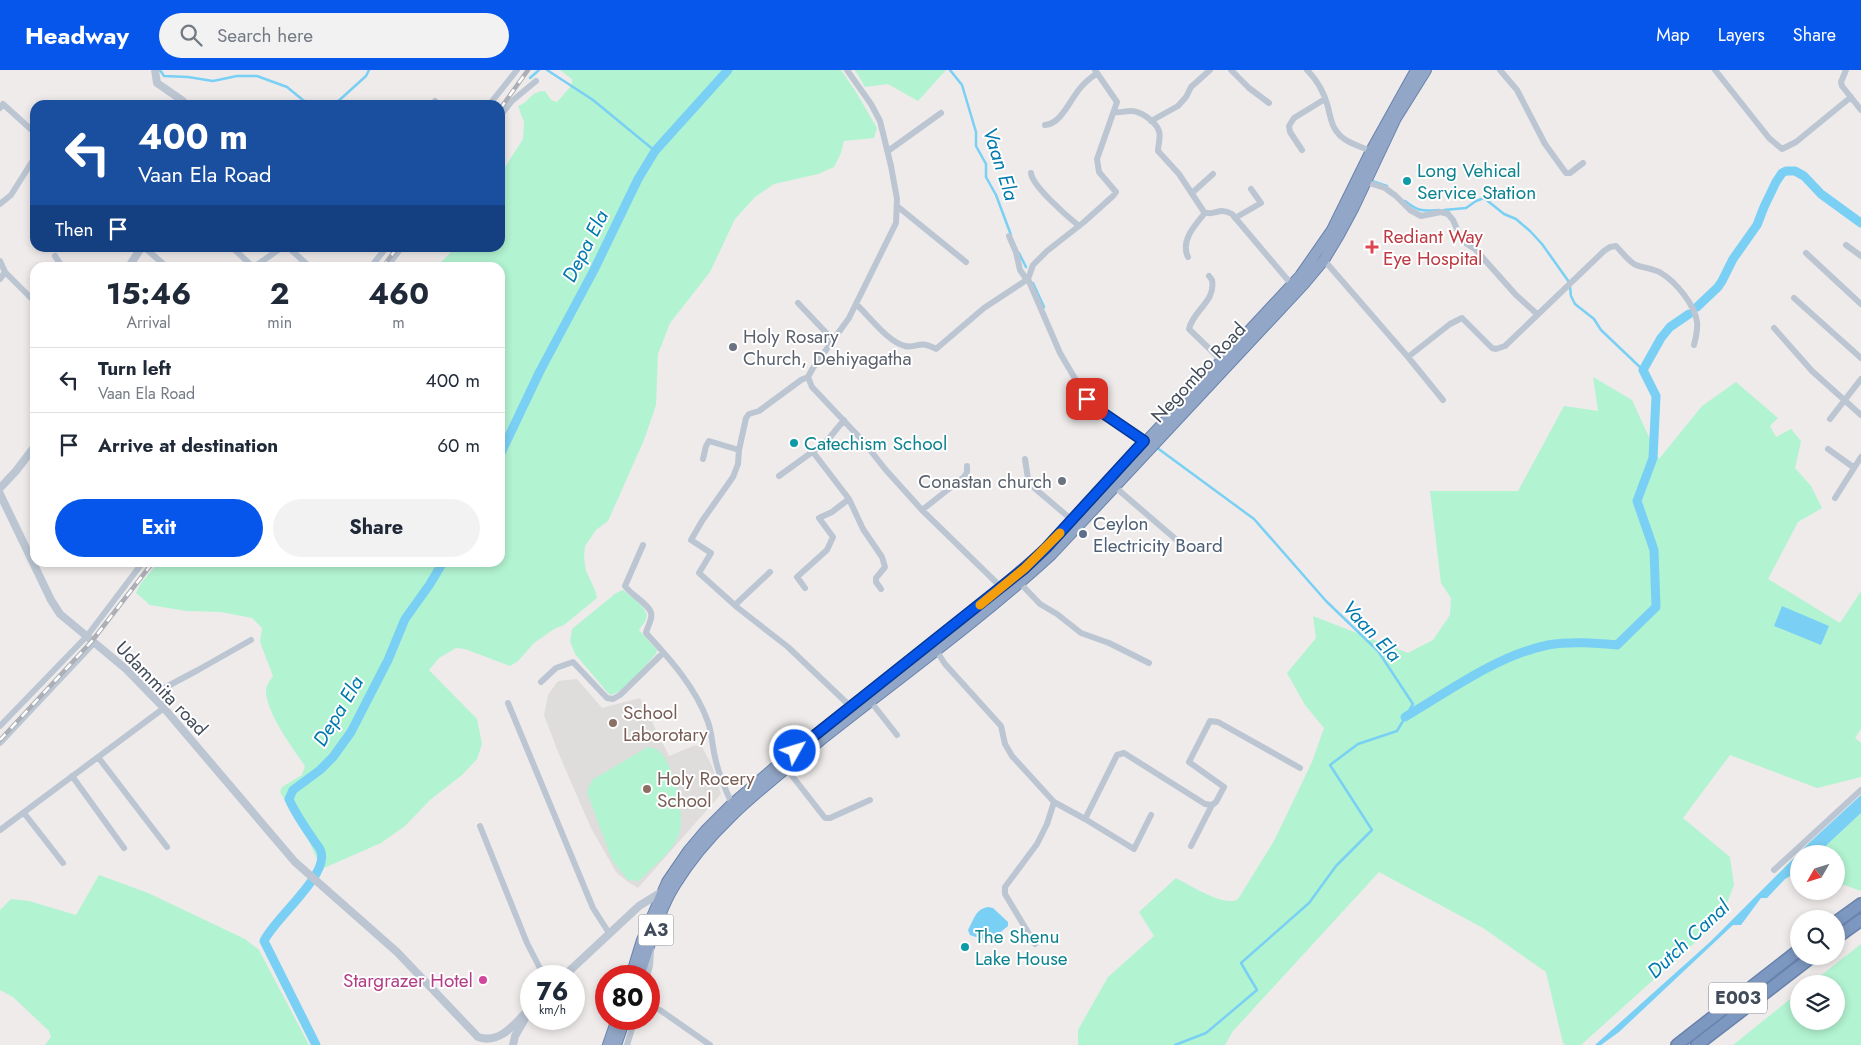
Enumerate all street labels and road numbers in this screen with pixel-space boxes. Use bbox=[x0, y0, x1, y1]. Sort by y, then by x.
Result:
street label: Negombo Road bbox=[1145, 316, 1252, 429]
street label: Udammita road bbox=[109, 635, 214, 742]
road number: A3 bbox=[638, 914, 674, 946]
road number: E003 bbox=[1709, 982, 1767, 1014]

